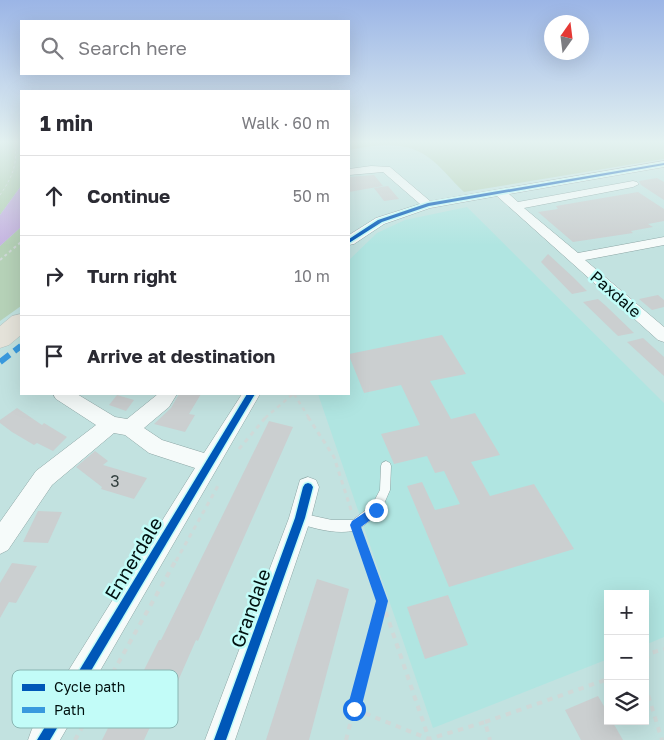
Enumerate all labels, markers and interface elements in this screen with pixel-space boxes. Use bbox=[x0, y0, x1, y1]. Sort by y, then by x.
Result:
north arrow bbox=[544, 15, 589, 60]
search box bbox=[20, 20, 350, 75]
icon: search bbox=[38, 34, 66, 62]
text: Search here bbox=[78, 36, 187, 59]
text: 1 min bbox=[40, 110, 93, 136]
text: Walk · 60 m bbox=[242, 113, 330, 133]
icon: ahead bbox=[40, 182, 68, 210]
text: Continue bbox=[87, 184, 170, 207]
text: 50 m bbox=[293, 186, 330, 206]
icon: right bbox=[40, 262, 68, 290]
text: Turn right bbox=[87, 264, 177, 287]
text: 10 m bbox=[294, 266, 330, 286]
street label: Paxdale bbox=[586, 266, 646, 322]
icon: arrive bbox=[40, 342, 68, 370]
text: Arrive at destination bbox=[87, 344, 275, 367]
house number: 3 bbox=[110, 471, 120, 491]
route end bbox=[365, 499, 388, 522]
street label: Ennerdale bbox=[99, 512, 167, 604]
street label: Grandale bbox=[225, 565, 275, 651]
map controls bbox=[604, 590, 649, 725]
button: + bbox=[604, 590, 649, 635]
button: − bbox=[604, 635, 649, 680]
legend bbox=[12, 670, 178, 728]
text: Cycle path bbox=[54, 678, 125, 695]
button: layers bbox=[604, 680, 649, 725]
route start bbox=[343, 698, 366, 721]
text: Path bbox=[54, 701, 85, 718]

